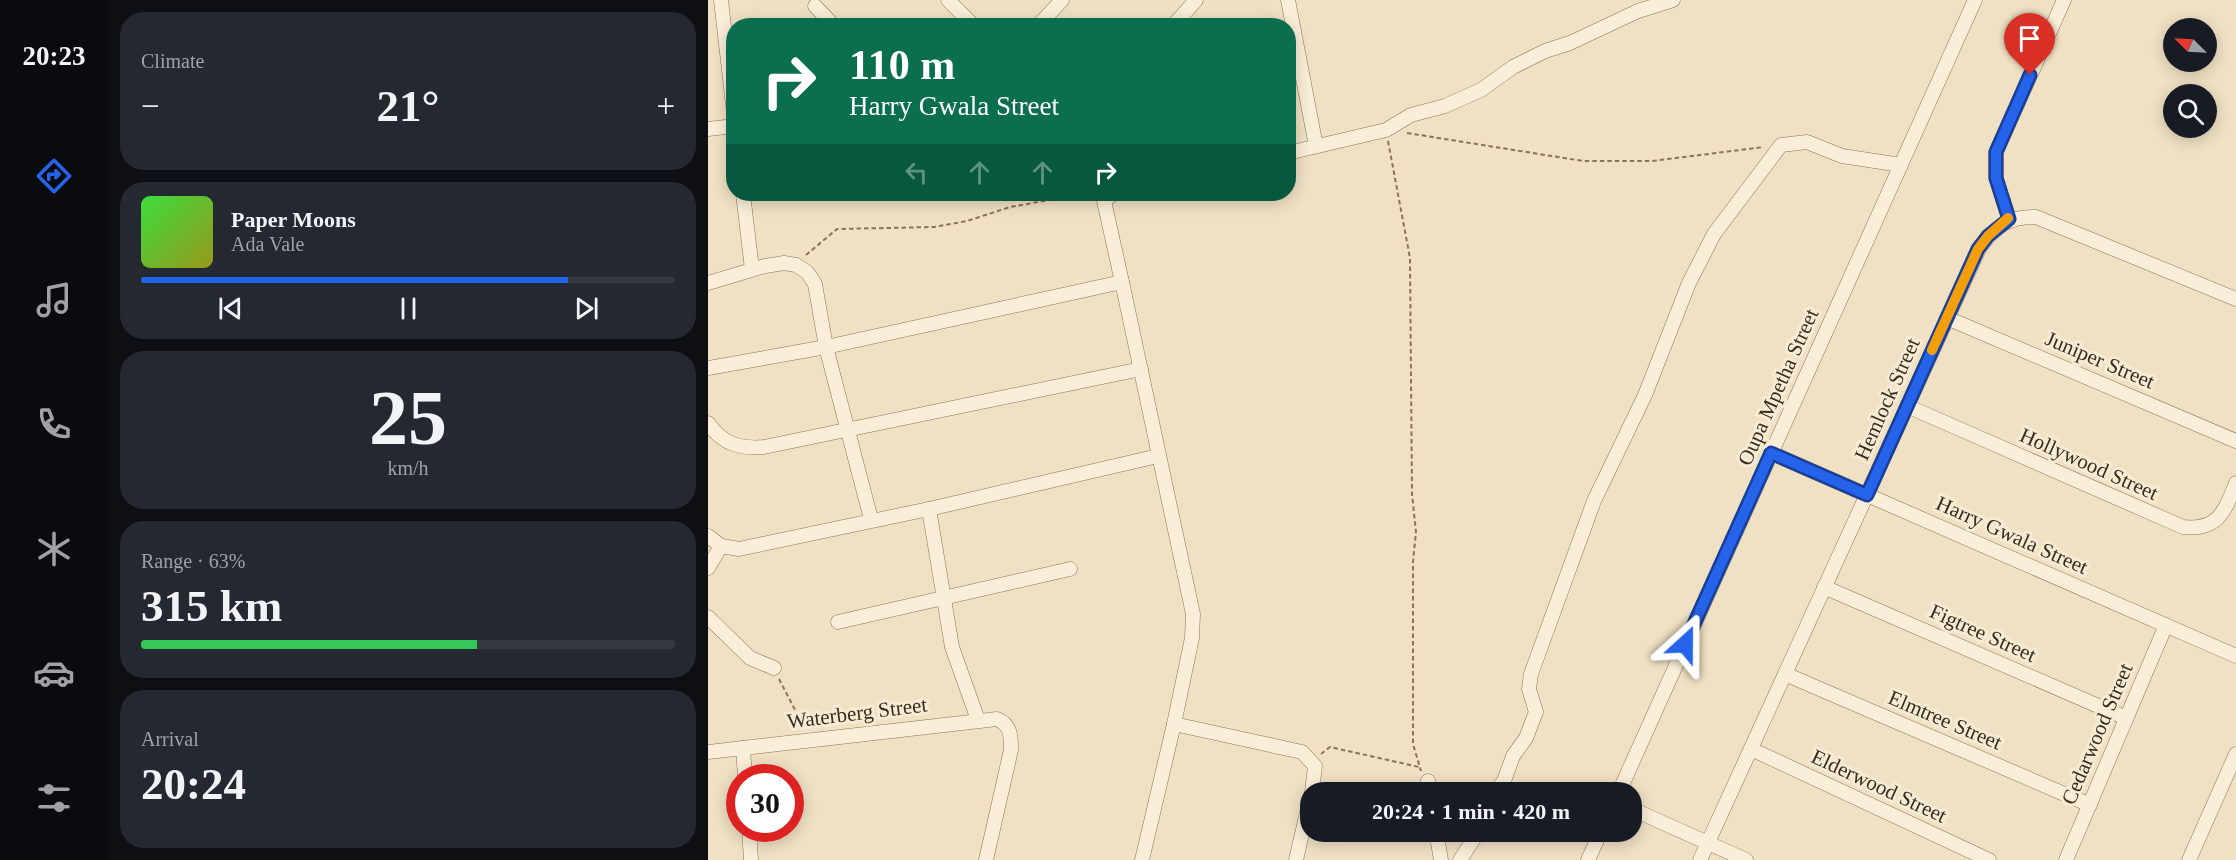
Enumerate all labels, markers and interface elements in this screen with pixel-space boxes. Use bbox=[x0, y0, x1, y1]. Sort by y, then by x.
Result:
pin bbox=[2004, 13, 2055, 75]
north arrow bbox=[2163, 18, 2217, 72]
map controls bbox=[2163, 18, 2217, 138]
icon: arrive bbox=[2013, 22, 2046, 55]
text: 20:23 bbox=[23, 41, 86, 71]
icon: right bbox=[750, 42, 828, 120]
text: 110 m bbox=[849, 42, 955, 88]
text: Climate bbox=[141, 50, 204, 72]
text: 21° bbox=[377, 81, 440, 131]
button: search bbox=[2163, 84, 2217, 138]
text: − bbox=[141, 88, 160, 124]
text: + bbox=[656, 88, 675, 124]
text: Harry Gwala Street bbox=[849, 91, 1059, 121]
icon: directions bbox=[33, 155, 75, 197]
icon: left bbox=[900, 156, 933, 189]
icon: ahead bbox=[963, 156, 996, 189]
icon: ahead bbox=[1026, 156, 1059, 189]
icon: right bbox=[1089, 156, 1122, 189]
text: Paper Moons bbox=[231, 207, 356, 232]
text: Ada Vale bbox=[231, 233, 305, 255]
icon: music bbox=[33, 279, 75, 321]
icon: previous bbox=[214, 292, 247, 325]
icon: pause bbox=[392, 292, 425, 325]
icon: next bbox=[570, 292, 603, 325]
street label: Oupa Mpetha Street bbox=[1733, 305, 1823, 469]
street label: Juniper Street bbox=[2042, 326, 2158, 394]
street label: Hemlock Street bbox=[1849, 334, 1925, 464]
text: 25 bbox=[369, 374, 447, 461]
icon: phone bbox=[33, 403, 75, 445]
street label: Hollywood Street bbox=[2016, 423, 2162, 505]
text: km/h bbox=[387, 457, 429, 479]
street label: Harry Gwala Street bbox=[1933, 491, 2092, 579]
icon: climate bbox=[33, 528, 75, 570]
text: Range · 63% bbox=[141, 550, 245, 572]
text: 315 km bbox=[141, 581, 282, 631]
street label: Figtree Street bbox=[1926, 599, 2040, 667]
position arrow bbox=[1653, 612, 1717, 676]
icon: car bbox=[33, 652, 75, 694]
street label: Cedarwood Street bbox=[2056, 660, 2138, 808]
street label: Elmtree Street bbox=[1885, 685, 2005, 755]
street label: Waterberg Street bbox=[786, 692, 928, 733]
text: Arrival bbox=[141, 728, 199, 750]
street label: Elderwood Street bbox=[1808, 744, 1951, 828]
text: 20:24 bbox=[141, 759, 246, 809]
speed limit sign: 30 bbox=[726, 764, 804, 842]
icon: filters bbox=[33, 777, 75, 819]
text: 20:24 · 1 min · 420 m bbox=[1372, 799, 1570, 824]

